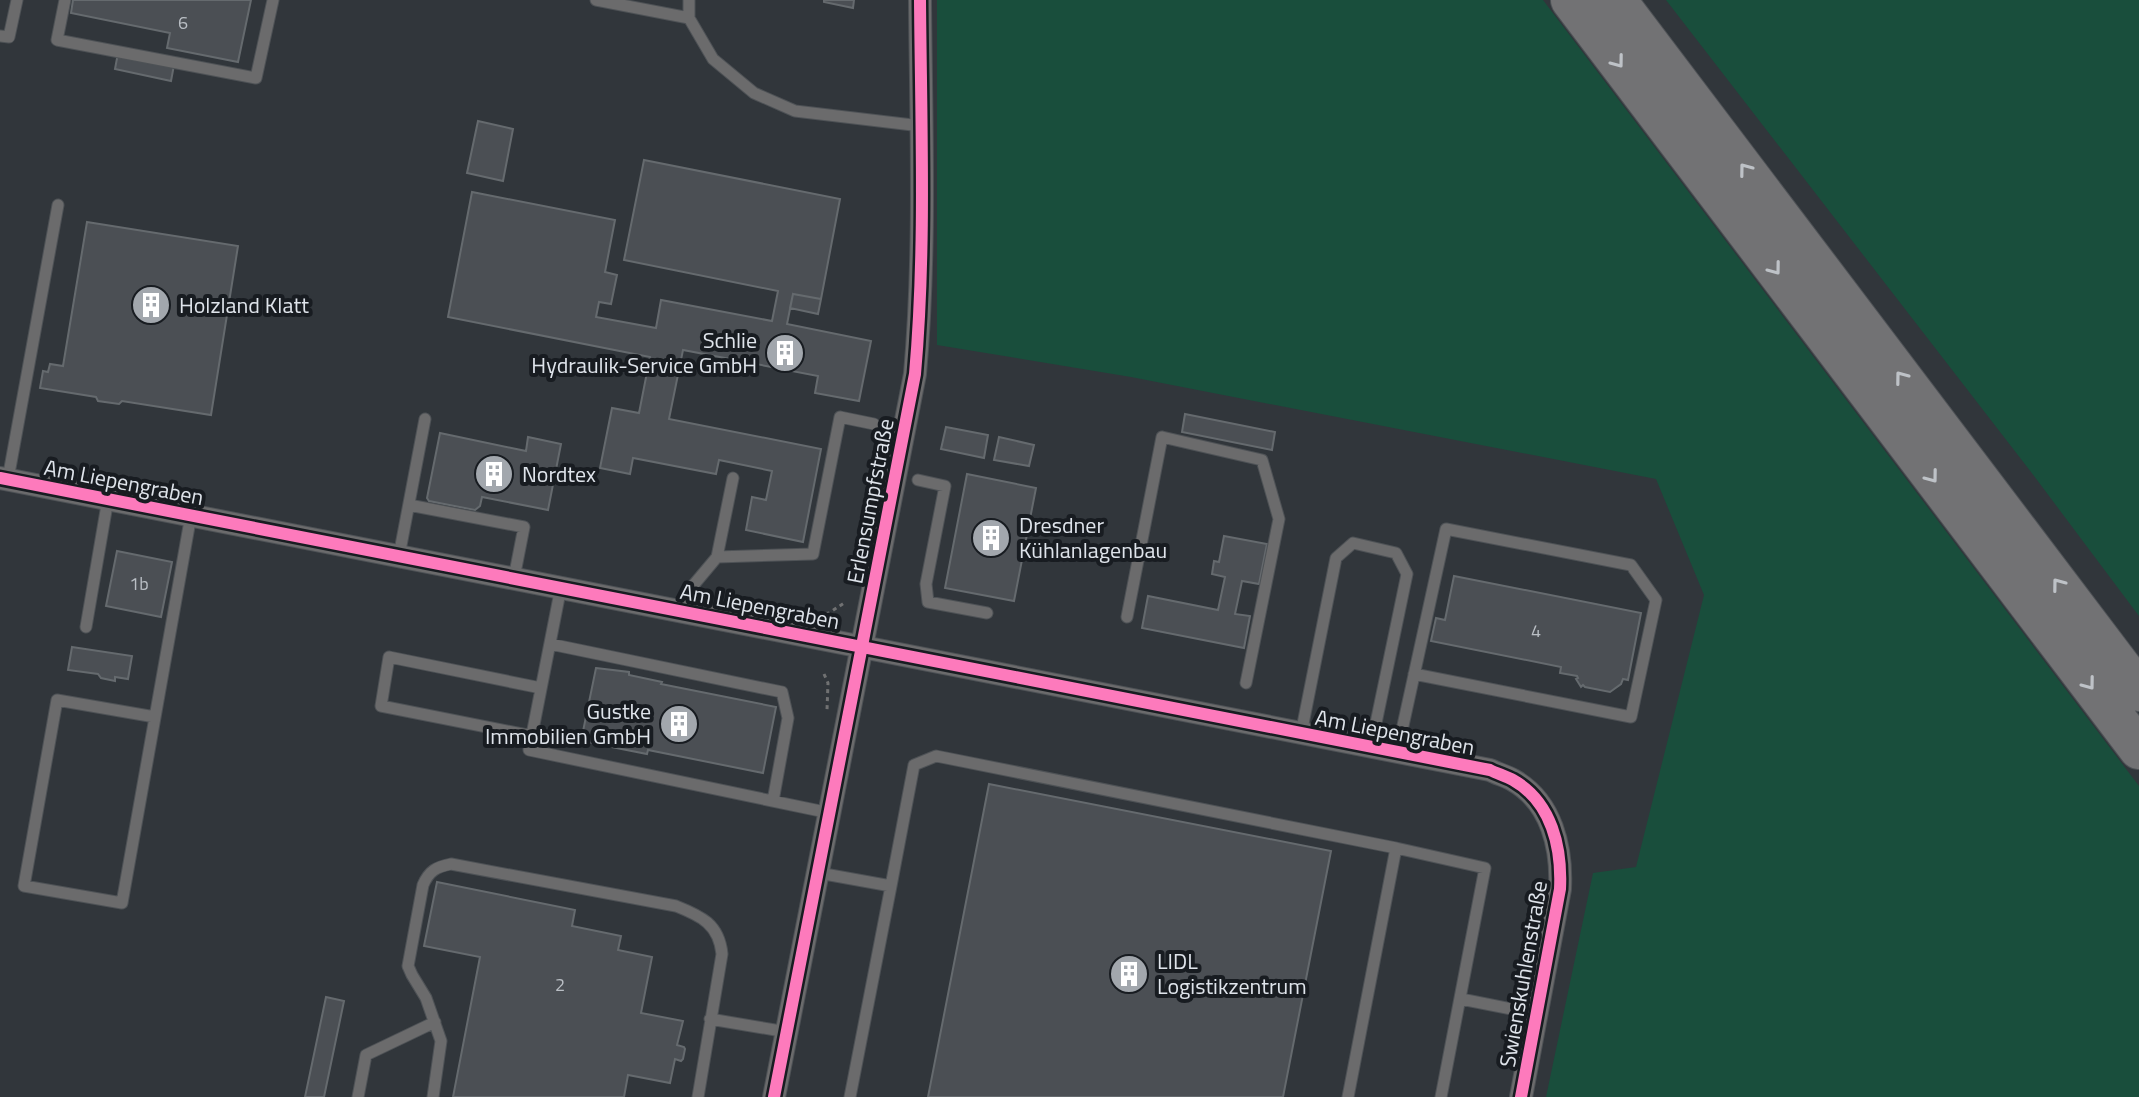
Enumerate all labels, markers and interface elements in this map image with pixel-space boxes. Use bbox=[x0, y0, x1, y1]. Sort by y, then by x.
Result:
house number: 6 bbox=[178, 9, 188, 36]
one-way arrow bbox=[1609, 53, 1623, 68]
one-way arrow bbox=[1740, 163, 1754, 178]
one-way arrow bbox=[1766, 261, 1780, 275]
building icon: Holzland Klatt bbox=[130, 284, 172, 326]
place label: Holzland Klatt bbox=[179, 288, 309, 322]
place label: Schlie Hydraulik-Service GmbH bbox=[531, 323, 757, 382]
building icon: Schlie Hydraulik-Service GmbH bbox=[764, 332, 806, 374]
one-way arrow bbox=[1896, 371, 1911, 386]
street label: Erlensumpfstraße bbox=[837, 416, 903, 586]
street label: Am Liepengraben bbox=[41, 450, 207, 514]
building icon: Nordtex bbox=[473, 453, 515, 495]
place label: Nordtex bbox=[522, 457, 596, 491]
one-way arrow bbox=[1923, 468, 1937, 483]
place label: Dresdner Kühlanlagenbau bbox=[1019, 508, 1167, 567]
building icon: Dresdner Kühlanlagenbau bbox=[970, 517, 1012, 559]
house number: 1b bbox=[129, 570, 149, 597]
street label: Am Liepengraben bbox=[677, 574, 843, 638]
one-way arrow bbox=[2053, 578, 2067, 593]
house number: 4 bbox=[1531, 617, 1541, 644]
one-way arrow bbox=[2080, 675, 2094, 690]
place label: Gustke Immobilien GmbH bbox=[485, 694, 651, 753]
street label: Am Liepengraben bbox=[1312, 700, 1478, 764]
building icon: Gustke Immobilien GmbH bbox=[658, 703, 700, 745]
street label: Swienskuhlenstraße bbox=[1490, 878, 1556, 1070]
place label: LIDL Logistikzentrum bbox=[1157, 944, 1307, 1003]
building icon: LIDL Logistikzentrum bbox=[1108, 953, 1150, 995]
house number: 2 bbox=[555, 971, 565, 998]

